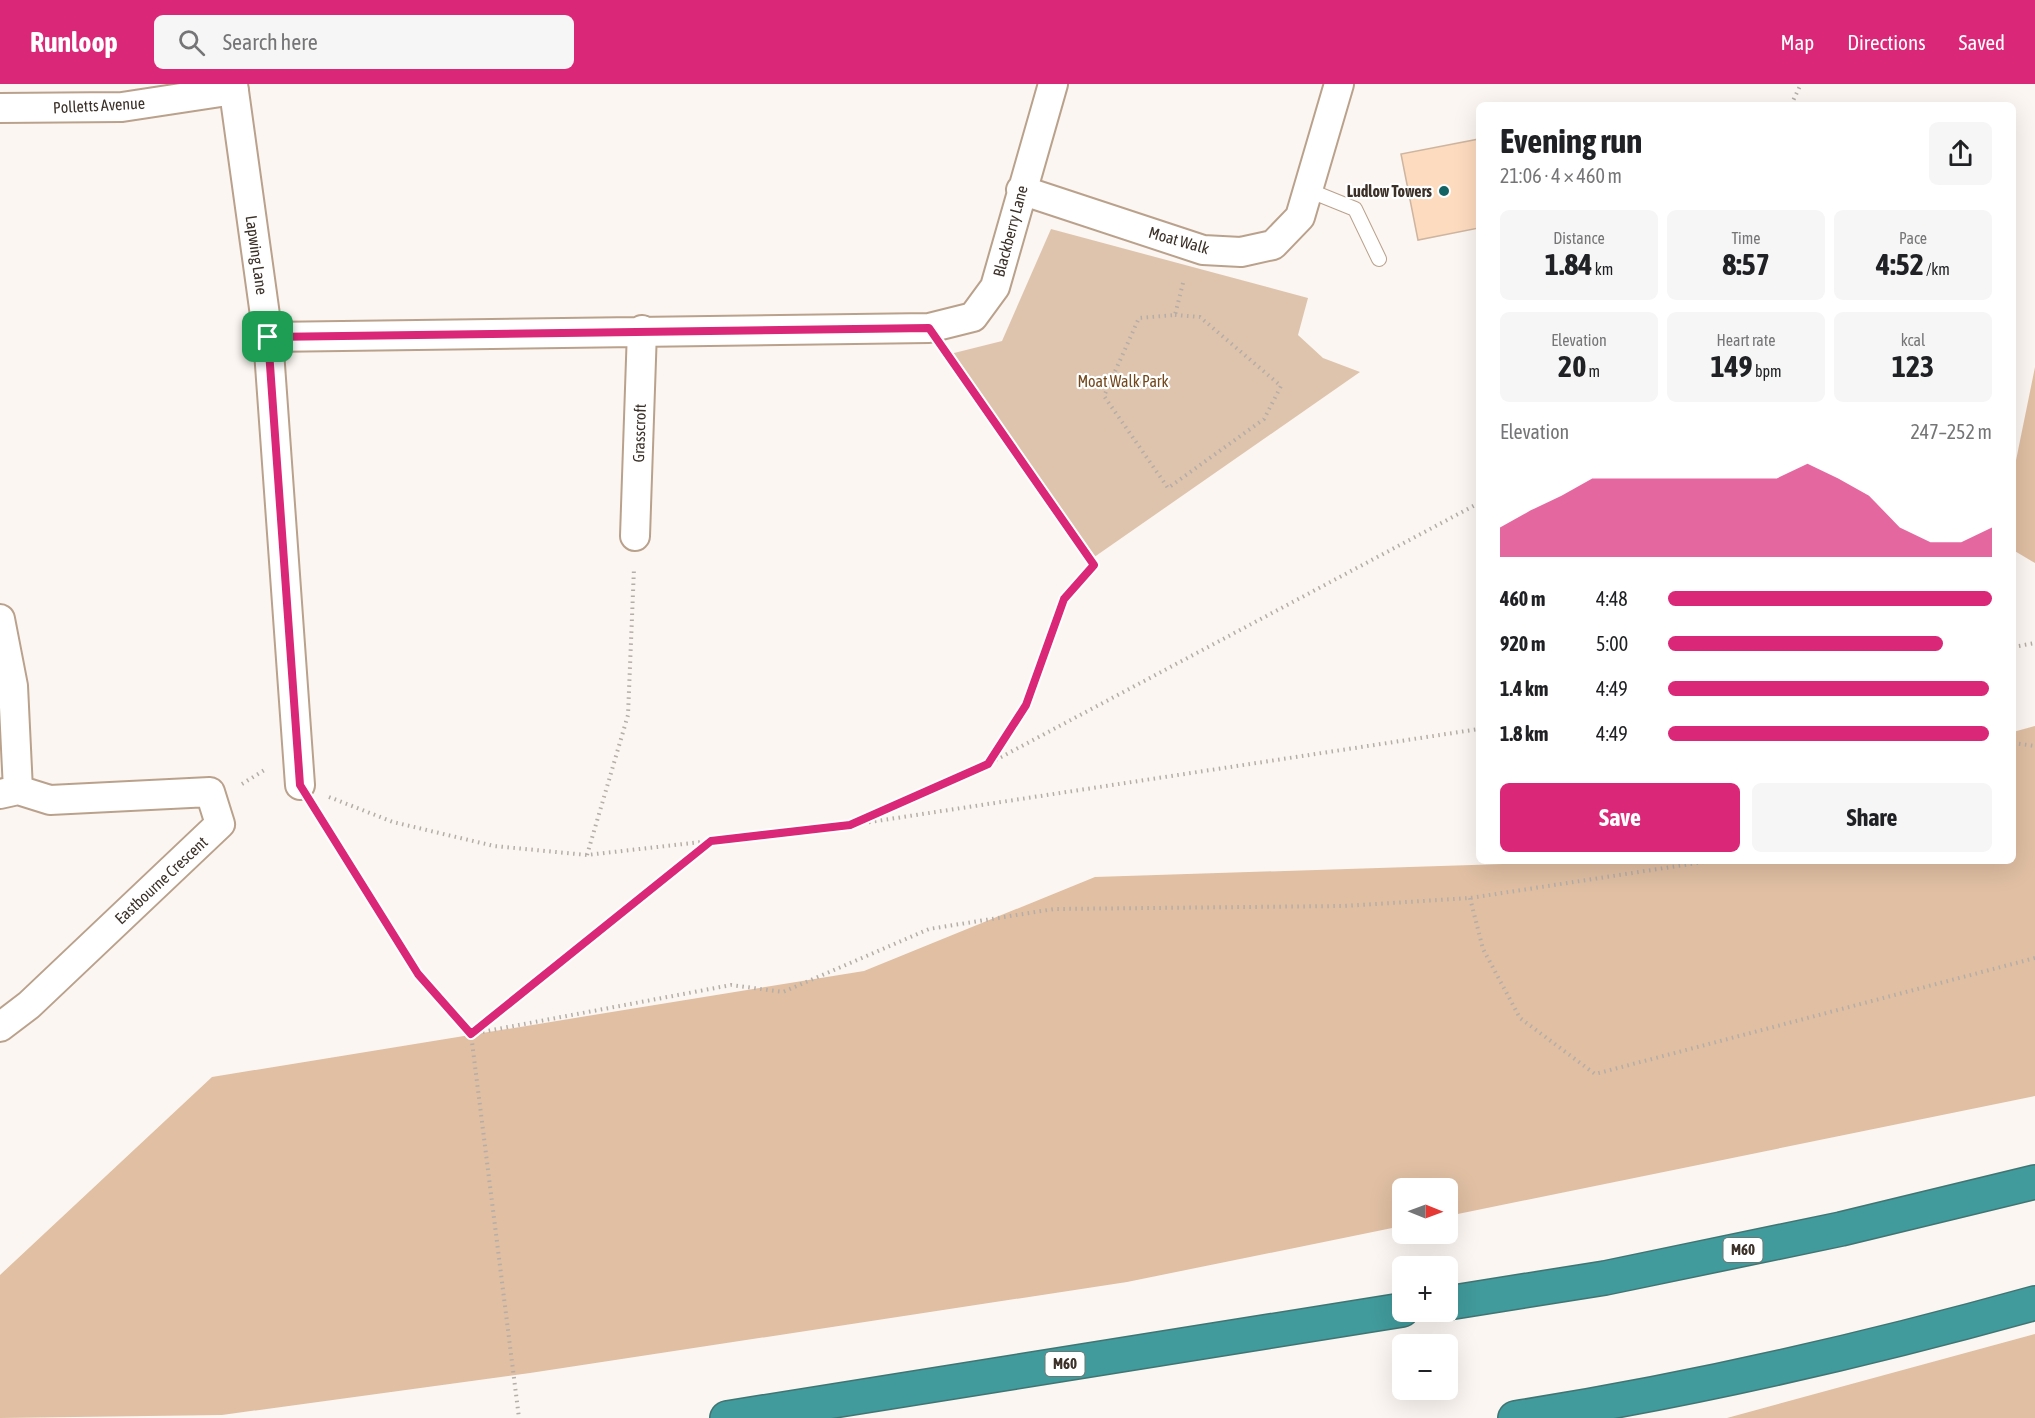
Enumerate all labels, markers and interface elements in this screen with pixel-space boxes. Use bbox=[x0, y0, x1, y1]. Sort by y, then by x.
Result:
search box bbox=[154, 15, 574, 69]
text: Runloop bbox=[30, 26, 118, 58]
icon: search bbox=[175, 26, 208, 59]
text: Search here bbox=[223, 29, 318, 55]
text: Map bbox=[1780, 30, 1814, 54]
text: Directions bbox=[1847, 30, 1926, 54]
text: Saved bbox=[1959, 30, 2005, 54]
street label: Polletts Avenue bbox=[53, 94, 145, 116]
text: Evening run bbox=[1500, 122, 1642, 160]
button: share bbox=[1929, 122, 1992, 185]
text: 21:06 · 4 × 460 m bbox=[1500, 164, 1622, 187]
place label: Ludlow Towers bbox=[1347, 182, 1432, 200]
street label: Blackberry Lane bbox=[989, 183, 1032, 279]
marker: Ludlow Towers bbox=[1437, 184, 1451, 198]
street label: Lapwing Lane bbox=[242, 214, 271, 296]
street label: Moat Walk bbox=[1147, 223, 1211, 257]
text: Distance bbox=[1553, 229, 1605, 247]
text: Time bbox=[1731, 229, 1761, 247]
text: Pace bbox=[1899, 229, 1927, 247]
text: 1.84 bbox=[1545, 247, 1592, 281]
text: 8:57 bbox=[1722, 247, 1770, 281]
text: 4:52 bbox=[1876, 247, 1924, 281]
text: km bbox=[1592, 260, 1613, 278]
text: /km bbox=[1924, 260, 1950, 278]
pin bbox=[242, 311, 293, 362]
icon: arrive bbox=[251, 320, 284, 353]
text: Elevation bbox=[1551, 331, 1607, 349]
text: Heart rate bbox=[1717, 331, 1775, 349]
text: kcal bbox=[1901, 331, 1925, 349]
text: 20 bbox=[1558, 349, 1586, 383]
text: 149 bbox=[1710, 349, 1753, 383]
text: 123 bbox=[1892, 349, 1934, 383]
text: m bbox=[1586, 362, 1600, 380]
text: bpm bbox=[1753, 362, 1782, 380]
park label: Moat Walk Park bbox=[1077, 372, 1169, 390]
street label: Grasscroft bbox=[629, 403, 649, 463]
text: Elevation bbox=[1500, 420, 1569, 443]
text: 247–252 m bbox=[1910, 420, 1992, 443]
text: 460 m bbox=[1500, 587, 1545, 610]
text: 4:48 bbox=[1596, 587, 1628, 610]
text: 920 m bbox=[1500, 632, 1545, 655]
text: 5:00 bbox=[1596, 632, 1628, 655]
text: 1.4 km bbox=[1500, 677, 1548, 700]
text: 4:49 bbox=[1596, 677, 1628, 700]
text: 1.8 km bbox=[1500, 722, 1548, 745]
text: 4:49 bbox=[1596, 722, 1628, 745]
button: Save bbox=[1500, 783, 1740, 852]
button: Share bbox=[1752, 783, 1992, 852]
street label: Eastbourne Crescent bbox=[111, 832, 211, 927]
north arrow bbox=[1392, 1178, 1458, 1244]
map controls bbox=[1392, 1178, 1458, 1400]
road number: M60 bbox=[1724, 1238, 1762, 1262]
button: + bbox=[1392, 1256, 1458, 1322]
button: − bbox=[1392, 1334, 1458, 1400]
road number: M60 bbox=[1046, 1352, 1084, 1376]

